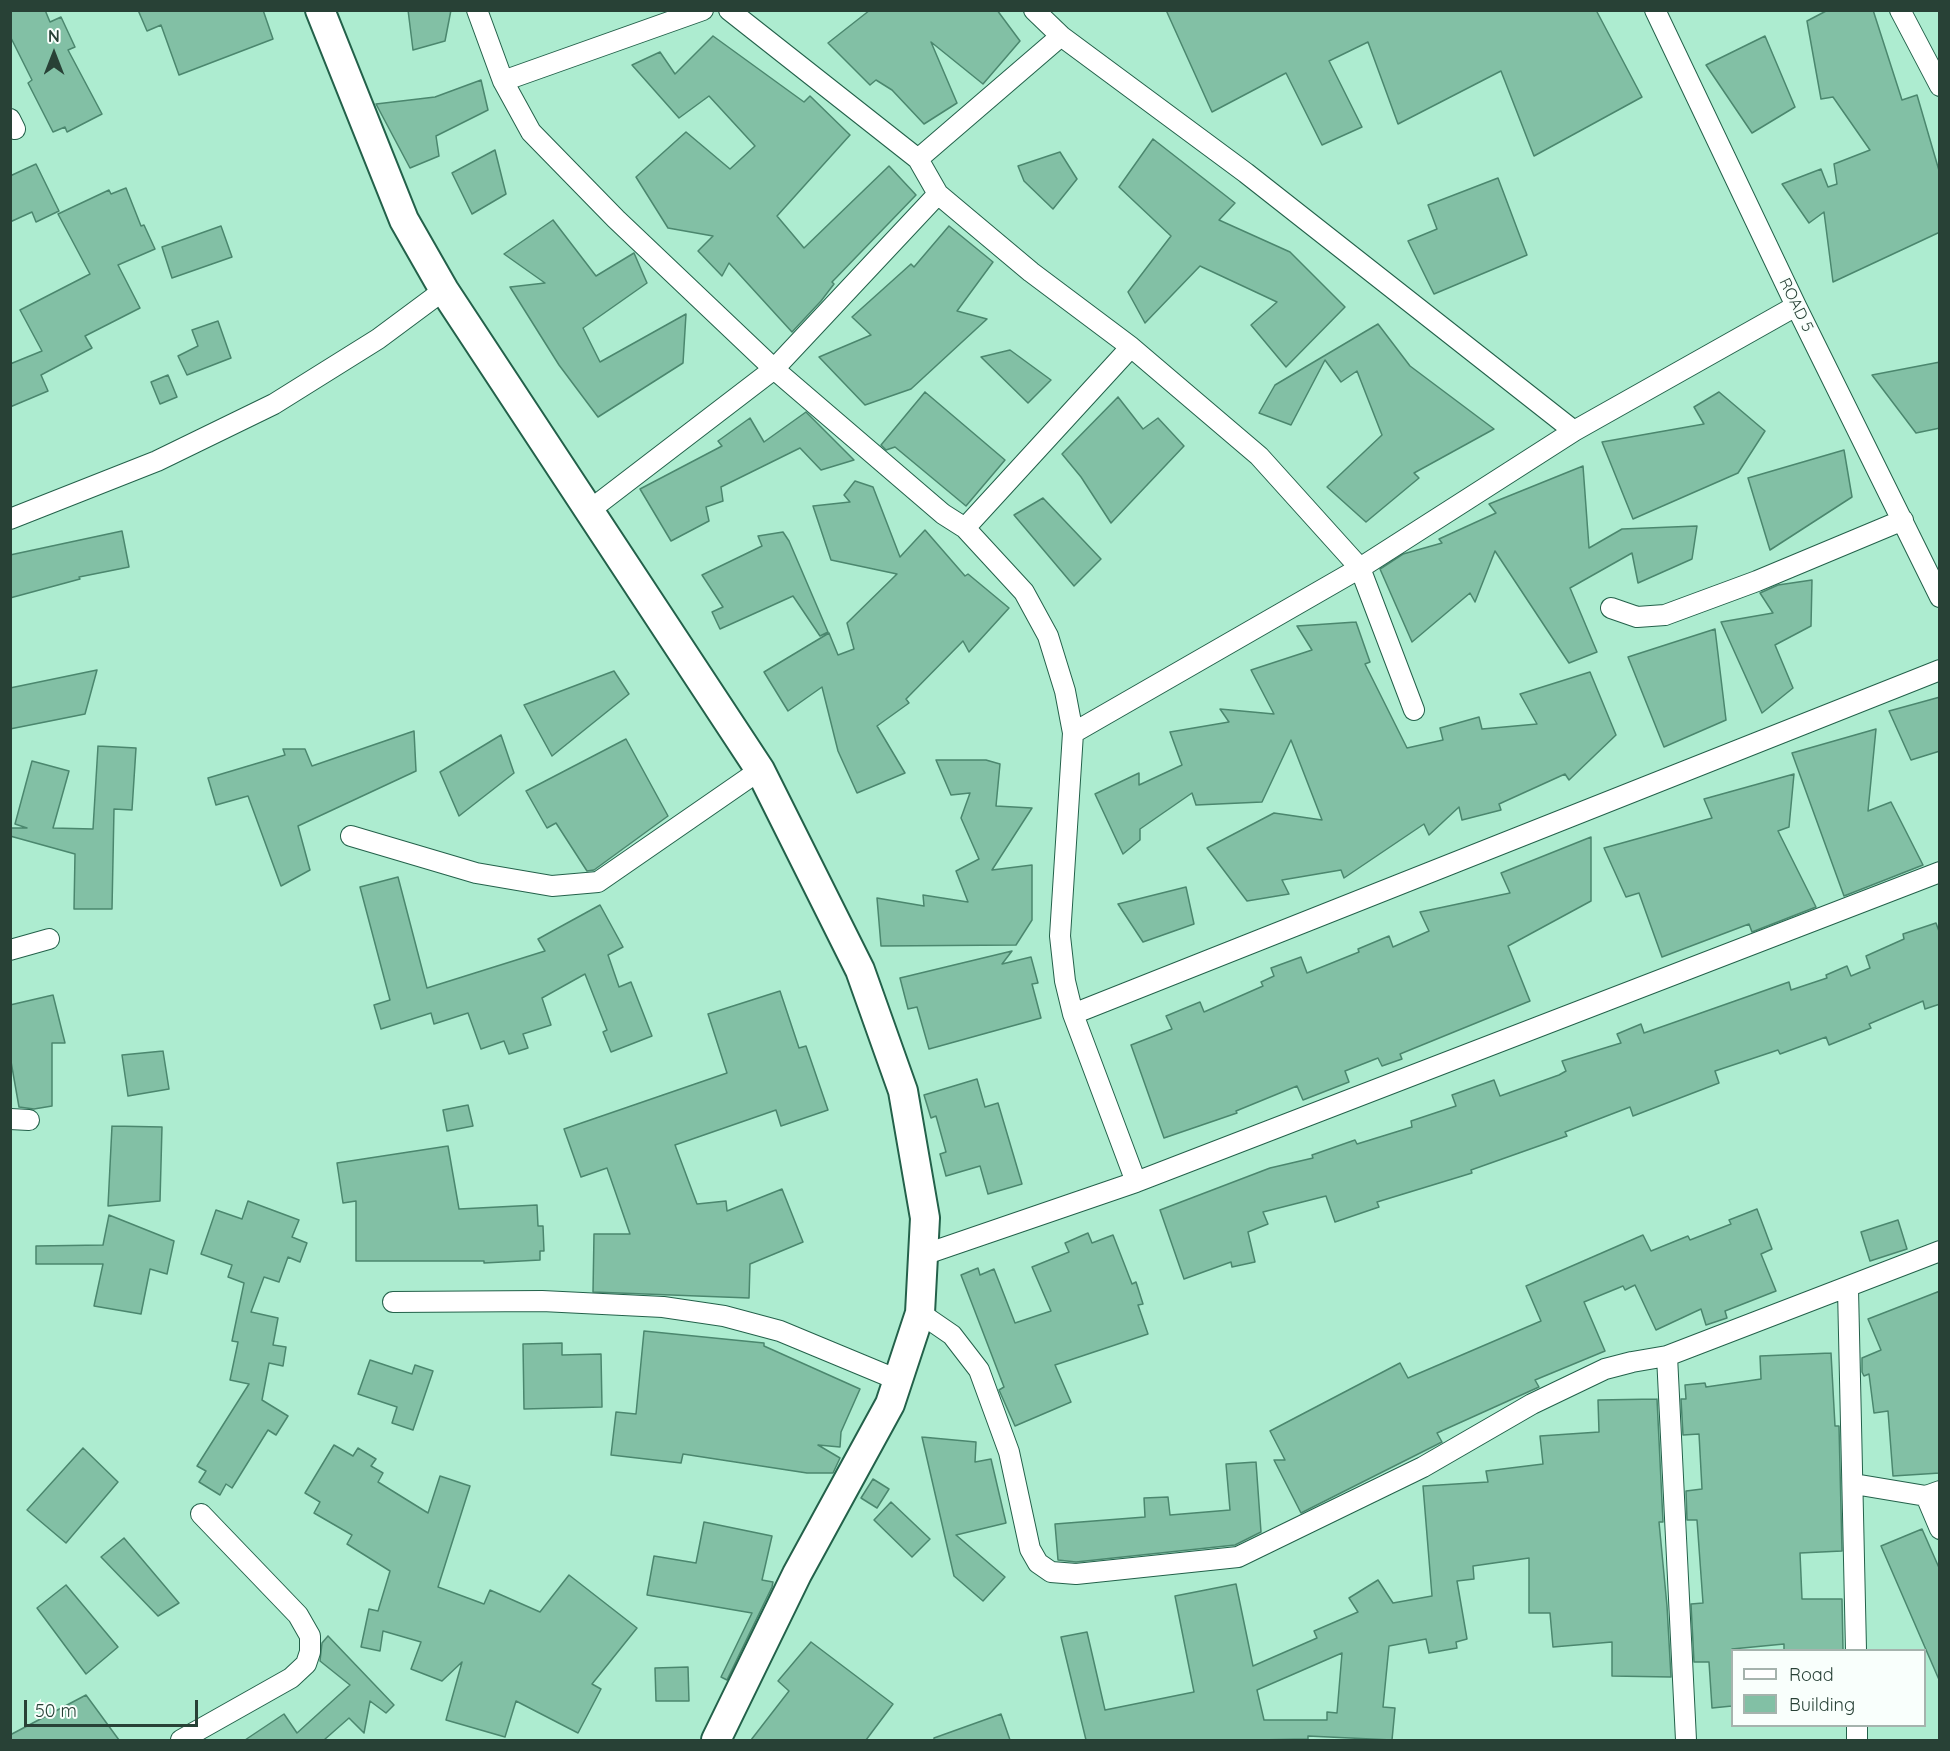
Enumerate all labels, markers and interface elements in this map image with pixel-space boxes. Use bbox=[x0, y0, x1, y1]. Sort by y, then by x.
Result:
north arrow bbox=[24, 24, 84, 84]
text: N bbox=[48, 26, 60, 46]
street label: ROAD 5 bbox=[1775, 275, 1817, 335]
legend bbox=[1731, 1649, 1926, 1727]
text: Road bbox=[1789, 1663, 1834, 1686]
scale bar bbox=[27, 1688, 201, 1726]
text: Building bbox=[1789, 1693, 1855, 1716]
text: 50 m bbox=[35, 1699, 77, 1722]

